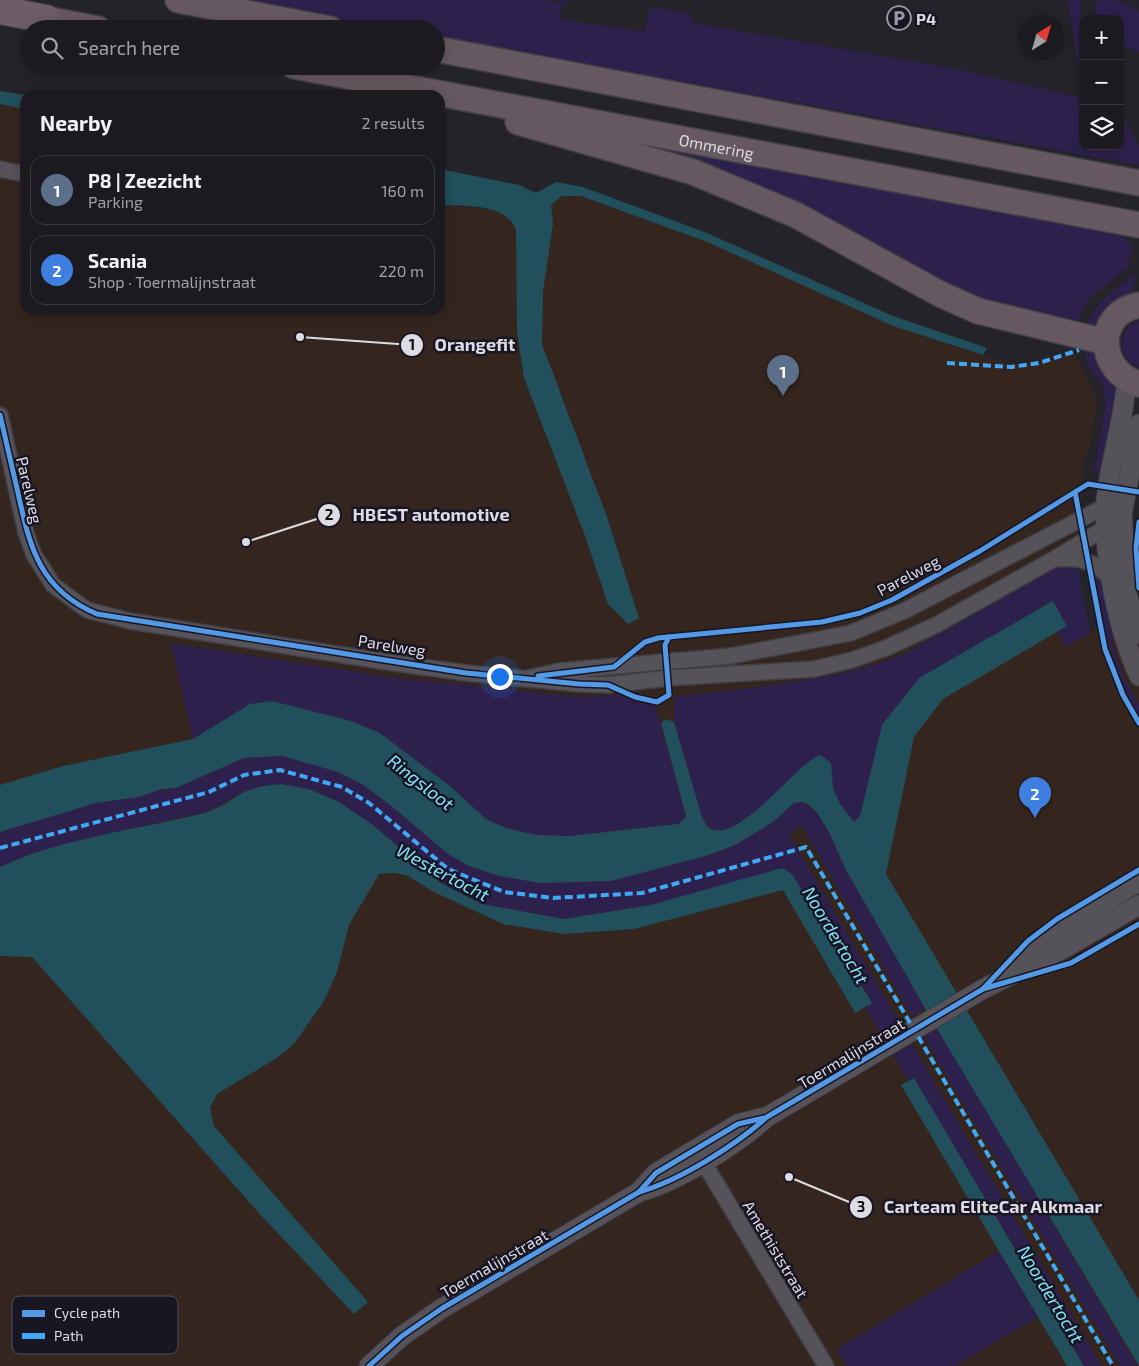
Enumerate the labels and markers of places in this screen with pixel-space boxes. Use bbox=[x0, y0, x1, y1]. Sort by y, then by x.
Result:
parking icon: P4 bbox=[886, 5, 912, 31]
place label: P4 bbox=[916, 9, 936, 28]
callout: Orangefit bbox=[399, 328, 525, 361]
pin: 1 bbox=[767, 355, 799, 396]
callout: HBEST automotive bbox=[317, 499, 519, 532]
pin: 2 bbox=[1019, 777, 1051, 818]
callout: Carteam EliteCar Alkmaar bbox=[848, 1190, 1112, 1223]

